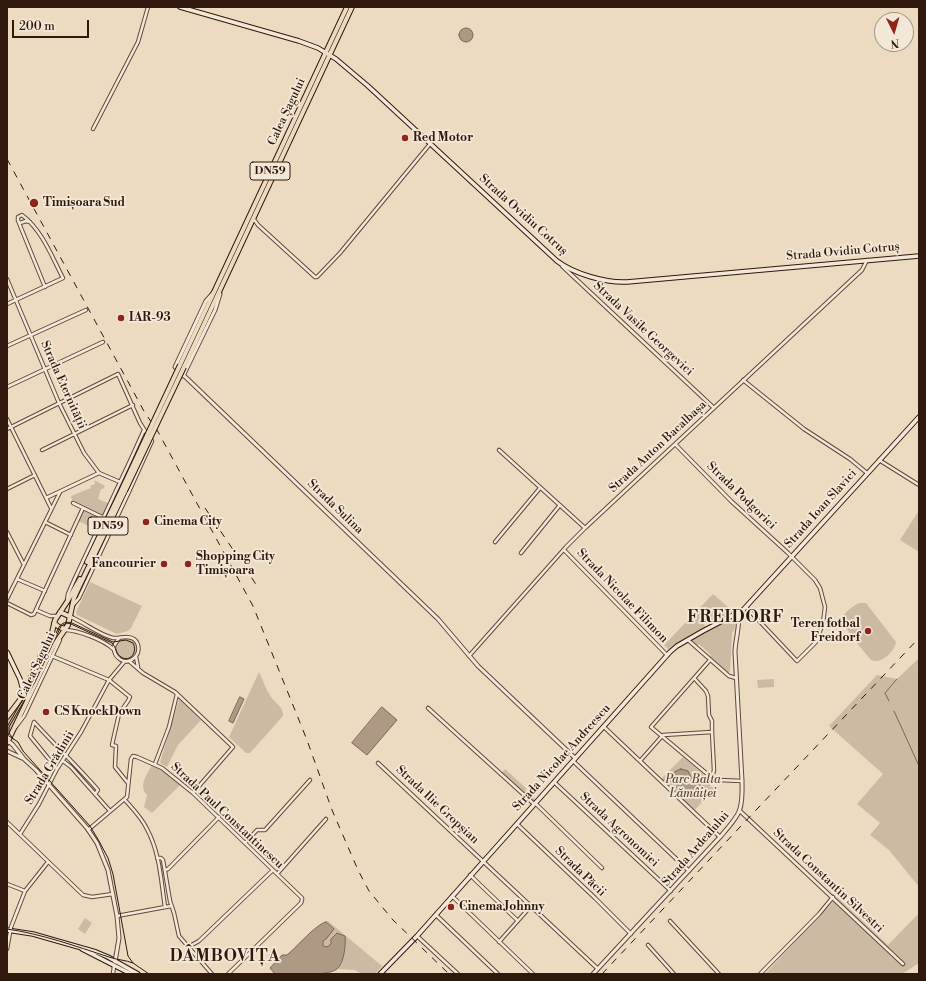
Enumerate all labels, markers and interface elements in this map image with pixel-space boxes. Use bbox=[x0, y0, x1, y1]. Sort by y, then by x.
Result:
scale bar bbox=[14, 12, 91, 38]
north arrow bbox=[874, 12, 914, 52]
text: 200 m bbox=[19, 19, 55, 34]
text: N bbox=[890, 36, 900, 50]
street label: Calea Șagului bbox=[265, 76, 309, 148]
place label: Red Motor bbox=[413, 131, 473, 145]
marker: Red Motor bbox=[400, 133, 410, 143]
road number: DN59 bbox=[250, 162, 290, 180]
street label: Strada Ovidiu Cotruș bbox=[476, 172, 570, 258]
place label: Timișoara Sud bbox=[43, 196, 125, 210]
marker: Timișoara Sud bbox=[28, 197, 40, 209]
street label: Strada Ovidiu Cotruș bbox=[786, 240, 900, 264]
street label: Strada Vasile Georgevici bbox=[590, 279, 696, 379]
place label: IAR-93 bbox=[129, 311, 171, 325]
marker: IAR-93 bbox=[116, 313, 126, 323]
street label: Strada Eternității bbox=[37, 339, 89, 431]
street label: Strada Anton Bacalbașa bbox=[606, 398, 710, 496]
street label: Strada Podgoriei bbox=[703, 459, 779, 533]
street label: Strada Ioan Slavici bbox=[782, 467, 860, 551]
street label: Strada Sulina bbox=[304, 477, 366, 537]
place label: Cinema City bbox=[154, 515, 222, 529]
road number: DN59 bbox=[88, 517, 128, 535]
marker: Cinema City bbox=[141, 517, 151, 527]
street label: Strada Nicolae Filimon bbox=[573, 546, 671, 646]
place label: Shopping City Timișoara bbox=[196, 550, 275, 578]
place label: Fancourier bbox=[91, 557, 156, 571]
marker: Fancourier bbox=[159, 559, 169, 569]
marker: Shopping City Timișoara bbox=[183, 559, 193, 569]
district label: FREIDORF bbox=[687, 608, 785, 628]
place label: Teren fotbal Freidorf bbox=[791, 617, 860, 645]
marker: Teren fotbal Freidorf bbox=[863, 626, 873, 636]
street label: Calea Șagului bbox=[15, 630, 59, 702]
street label: Strada Nicolae Andreescu bbox=[510, 701, 614, 815]
place label: CS KnockDown bbox=[54, 705, 141, 719]
marker: CS KnockDown bbox=[41, 707, 51, 717]
street label: Strada Grădinii bbox=[22, 728, 78, 808]
street label: Strada Paul Constantinescu bbox=[168, 760, 286, 872]
street label: Strada Ilie Gropșian bbox=[392, 763, 482, 847]
park label: Parc Balta Lămâiței bbox=[665, 773, 721, 801]
street label: Strada Agronomiei bbox=[576, 790, 662, 870]
street label: Strada Ardealului bbox=[659, 809, 733, 889]
street label: Strada Constantin Silvestri bbox=[770, 826, 886, 936]
street label: Strada Păcii bbox=[551, 844, 609, 900]
place label: Cinema Johnny bbox=[459, 900, 544, 914]
marker: Cinema Johnny bbox=[446, 902, 456, 912]
district label: DÂMBOVIȚA bbox=[170, 947, 280, 967]

